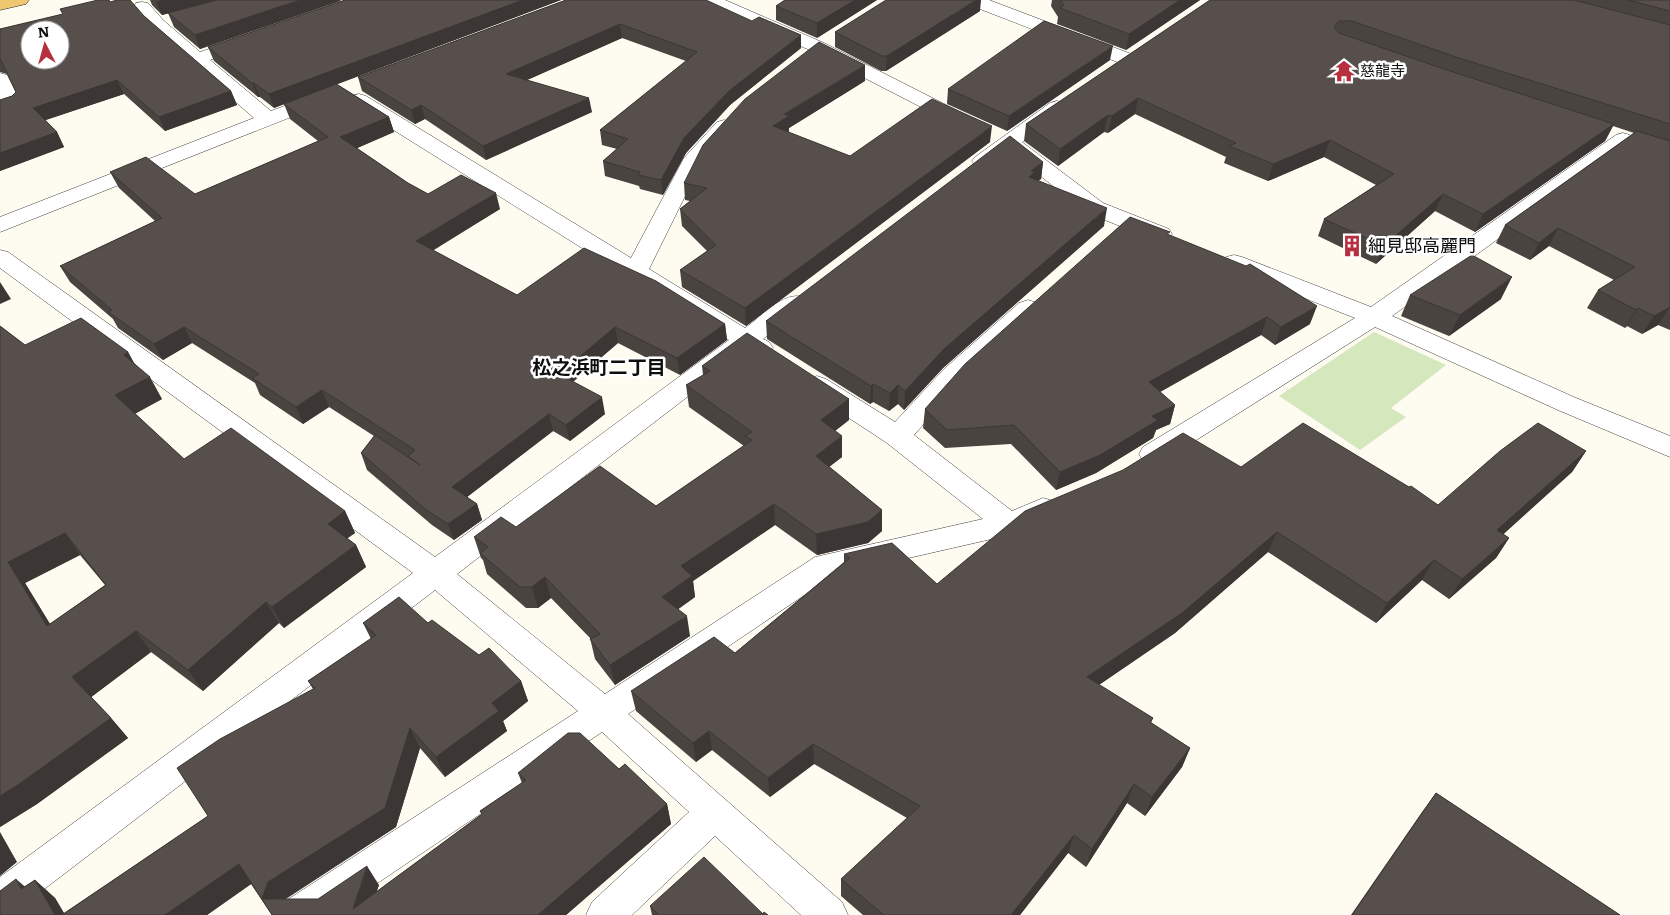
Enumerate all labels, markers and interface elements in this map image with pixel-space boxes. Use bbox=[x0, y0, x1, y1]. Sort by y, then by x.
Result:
north arrow bbox=[20, 20, 70, 70]
text: N bbox=[37, 20, 51, 42]
temple icon: 慈龍寺 bbox=[1331, 58, 1357, 84]
place label: 慈龍寺 bbox=[1360, 58, 1405, 81]
place label: 細見邸高麗門 bbox=[1368, 231, 1476, 258]
building icon: 細見邸高麗門 bbox=[1339, 233, 1365, 259]
district label: 松之浜町二丁目 bbox=[532, 352, 666, 380]

